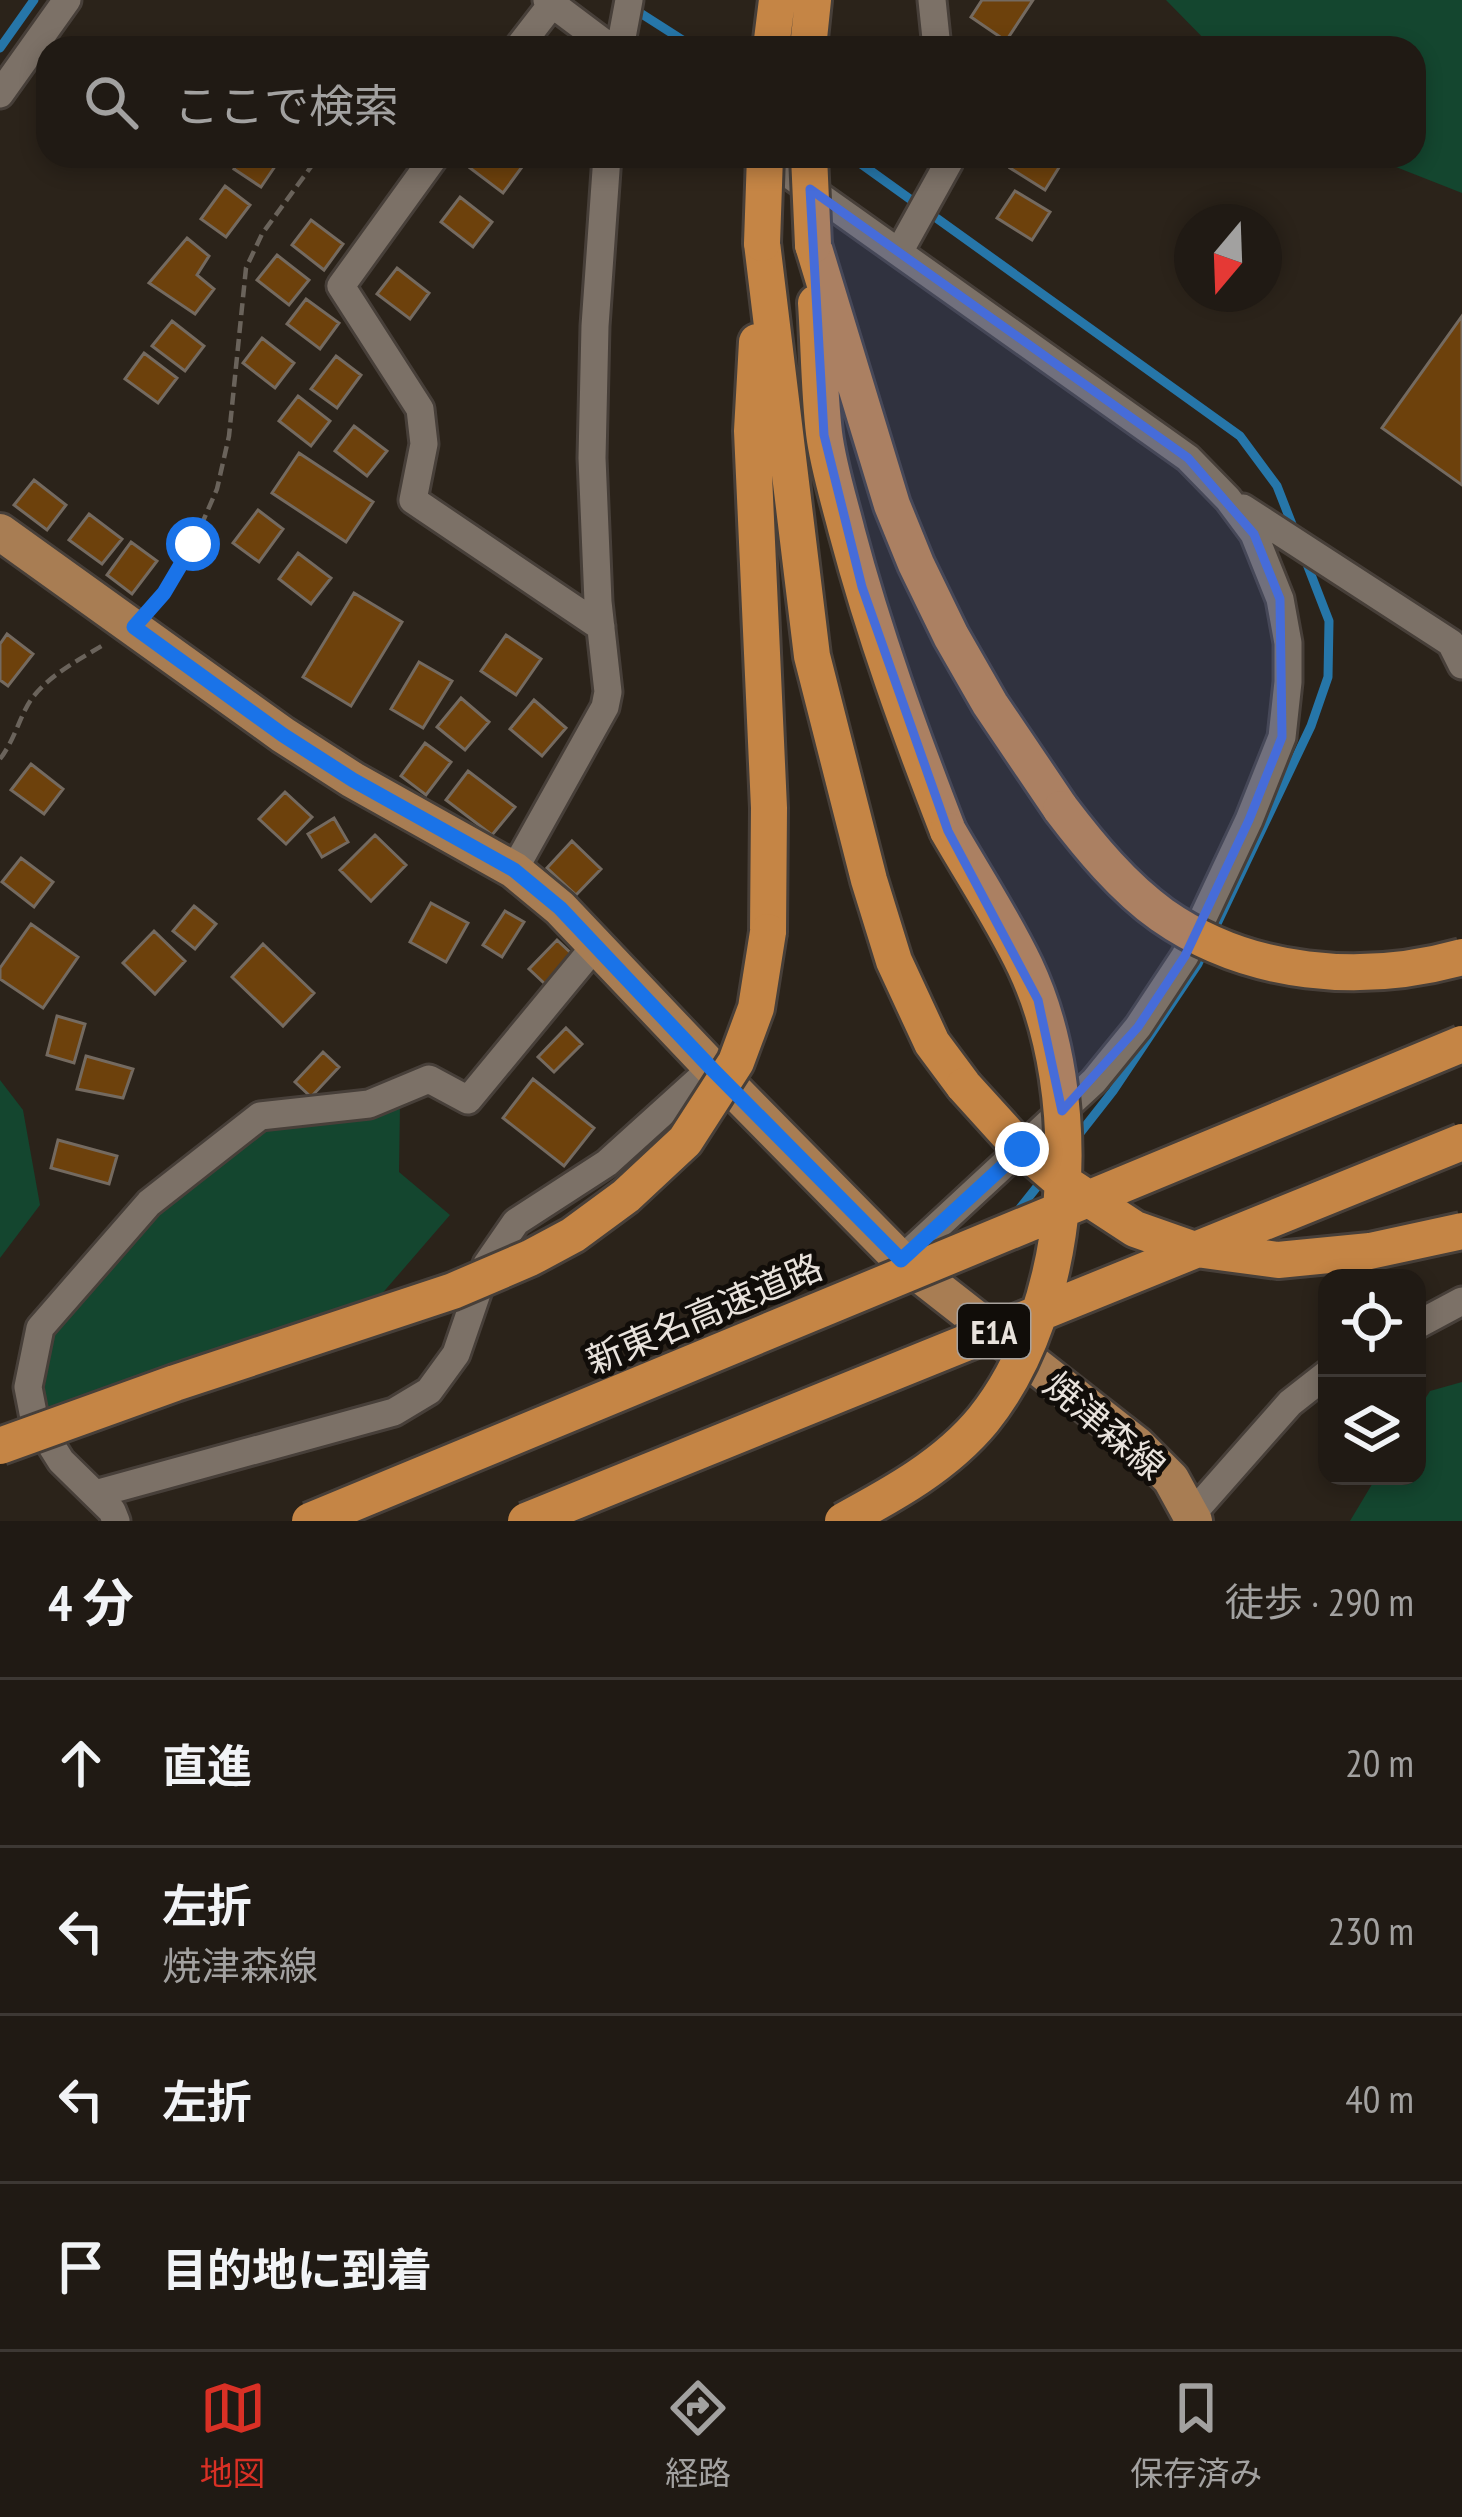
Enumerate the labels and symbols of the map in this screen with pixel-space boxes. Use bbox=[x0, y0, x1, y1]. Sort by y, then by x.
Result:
north arrow bbox=[1174, 204, 1282, 312]
route start bbox=[166, 517, 220, 571]
route end bbox=[995, 1122, 1049, 1176]
street label: 新東名高速道路 bbox=[579, 1242, 829, 1384]
road number: E1A bbox=[958, 1304, 1030, 1358]
street label: 焼津森線 bbox=[1035, 1361, 1175, 1489]

